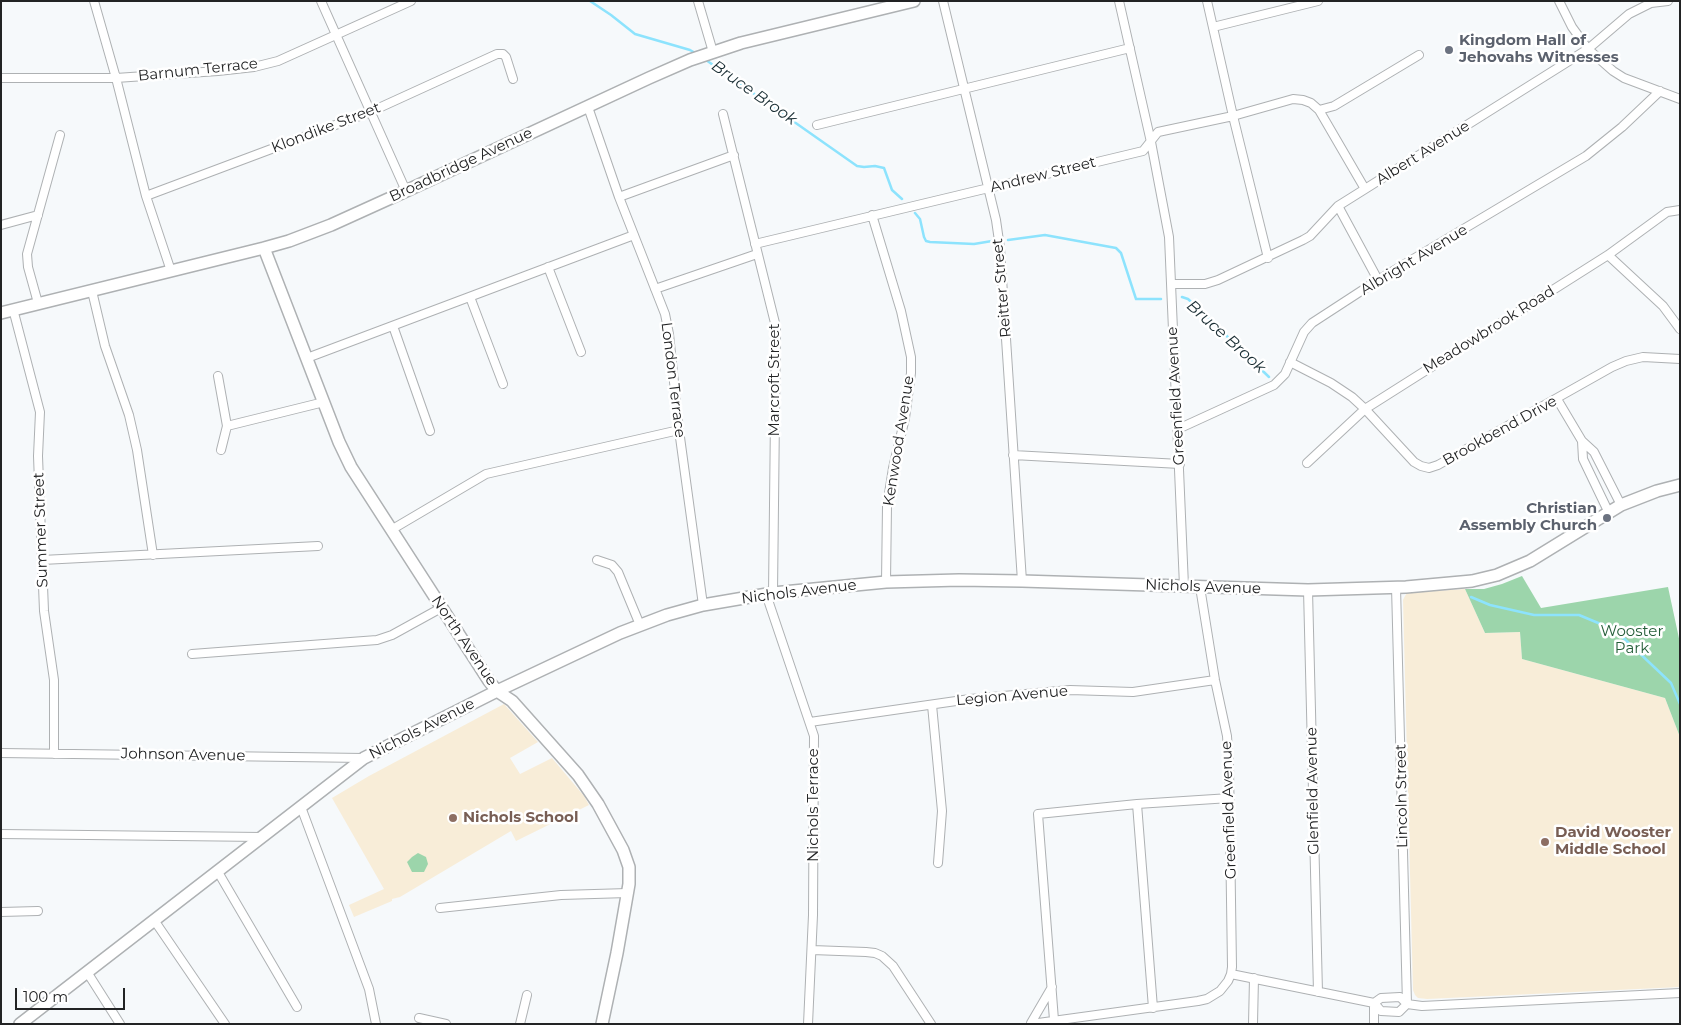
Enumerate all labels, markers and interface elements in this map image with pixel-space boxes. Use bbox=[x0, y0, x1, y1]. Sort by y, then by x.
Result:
place label: Kingdom Hall of Jehovahs Witnesses bbox=[1459, 32, 1619, 67]
marker: Kingdom Hall of Jehovahs Witnesses bbox=[1443, 44, 1455, 56]
street label: Barnum Terrace bbox=[137, 55, 259, 85]
water label: Bruce Brook bbox=[708, 57, 800, 129]
street label: Klondike Street bbox=[269, 99, 383, 157]
street label: Albert Avenue bbox=[1373, 117, 1473, 189]
street label: Broadbridge Avenue bbox=[387, 124, 535, 206]
street label: Andrew Street bbox=[988, 153, 1098, 197]
street label: Albright Avenue bbox=[1357, 221, 1471, 299]
street label: Reitter Street bbox=[989, 237, 1015, 339]
street label: Meadowbrook Road bbox=[1420, 282, 1558, 378]
water label: Bruce Brook bbox=[1182, 296, 1270, 378]
street label: London Terrace bbox=[657, 321, 689, 439]
street label: Marcroft Street bbox=[766, 323, 784, 437]
street label: Greenfield Avenue bbox=[1163, 326, 1189, 466]
street label: Kenwood Avenue bbox=[880, 374, 918, 508]
street label: Brookbend Drive bbox=[1440, 392, 1560, 470]
street label: Summer Street bbox=[30, 472, 52, 588]
place label: Christian Assembly Church bbox=[1459, 500, 1597, 535]
marker: Christian Assembly Church bbox=[1601, 512, 1613, 524]
street label: Nichols Avenue bbox=[740, 576, 858, 608]
street label: Nichols Avenue bbox=[1145, 576, 1261, 598]
street label: North Avenue bbox=[427, 593, 501, 689]
park label: Wooster Park bbox=[1601, 623, 1663, 658]
street label: Legion Avenue bbox=[955, 682, 1069, 710]
street label: Nichols Avenue bbox=[366, 695, 478, 763]
street label: Glenfield Avenue bbox=[1303, 727, 1323, 855]
street label: Greenfield Avenue bbox=[1218, 740, 1240, 880]
street label: Lincoln Street bbox=[1392, 744, 1412, 848]
street label: Johnson Avenue bbox=[121, 745, 245, 765]
street label: Nichols Terrace bbox=[805, 748, 823, 862]
place label: Nichols School bbox=[463, 809, 578, 827]
marker: Nichols School bbox=[447, 812, 459, 824]
place label: David Wooster Middle School bbox=[1555, 824, 1671, 859]
marker: David Wooster Middle School bbox=[1539, 836, 1551, 848]
scale bar bbox=[18, 978, 128, 1010]
text: 100 m bbox=[23, 987, 68, 1006]

